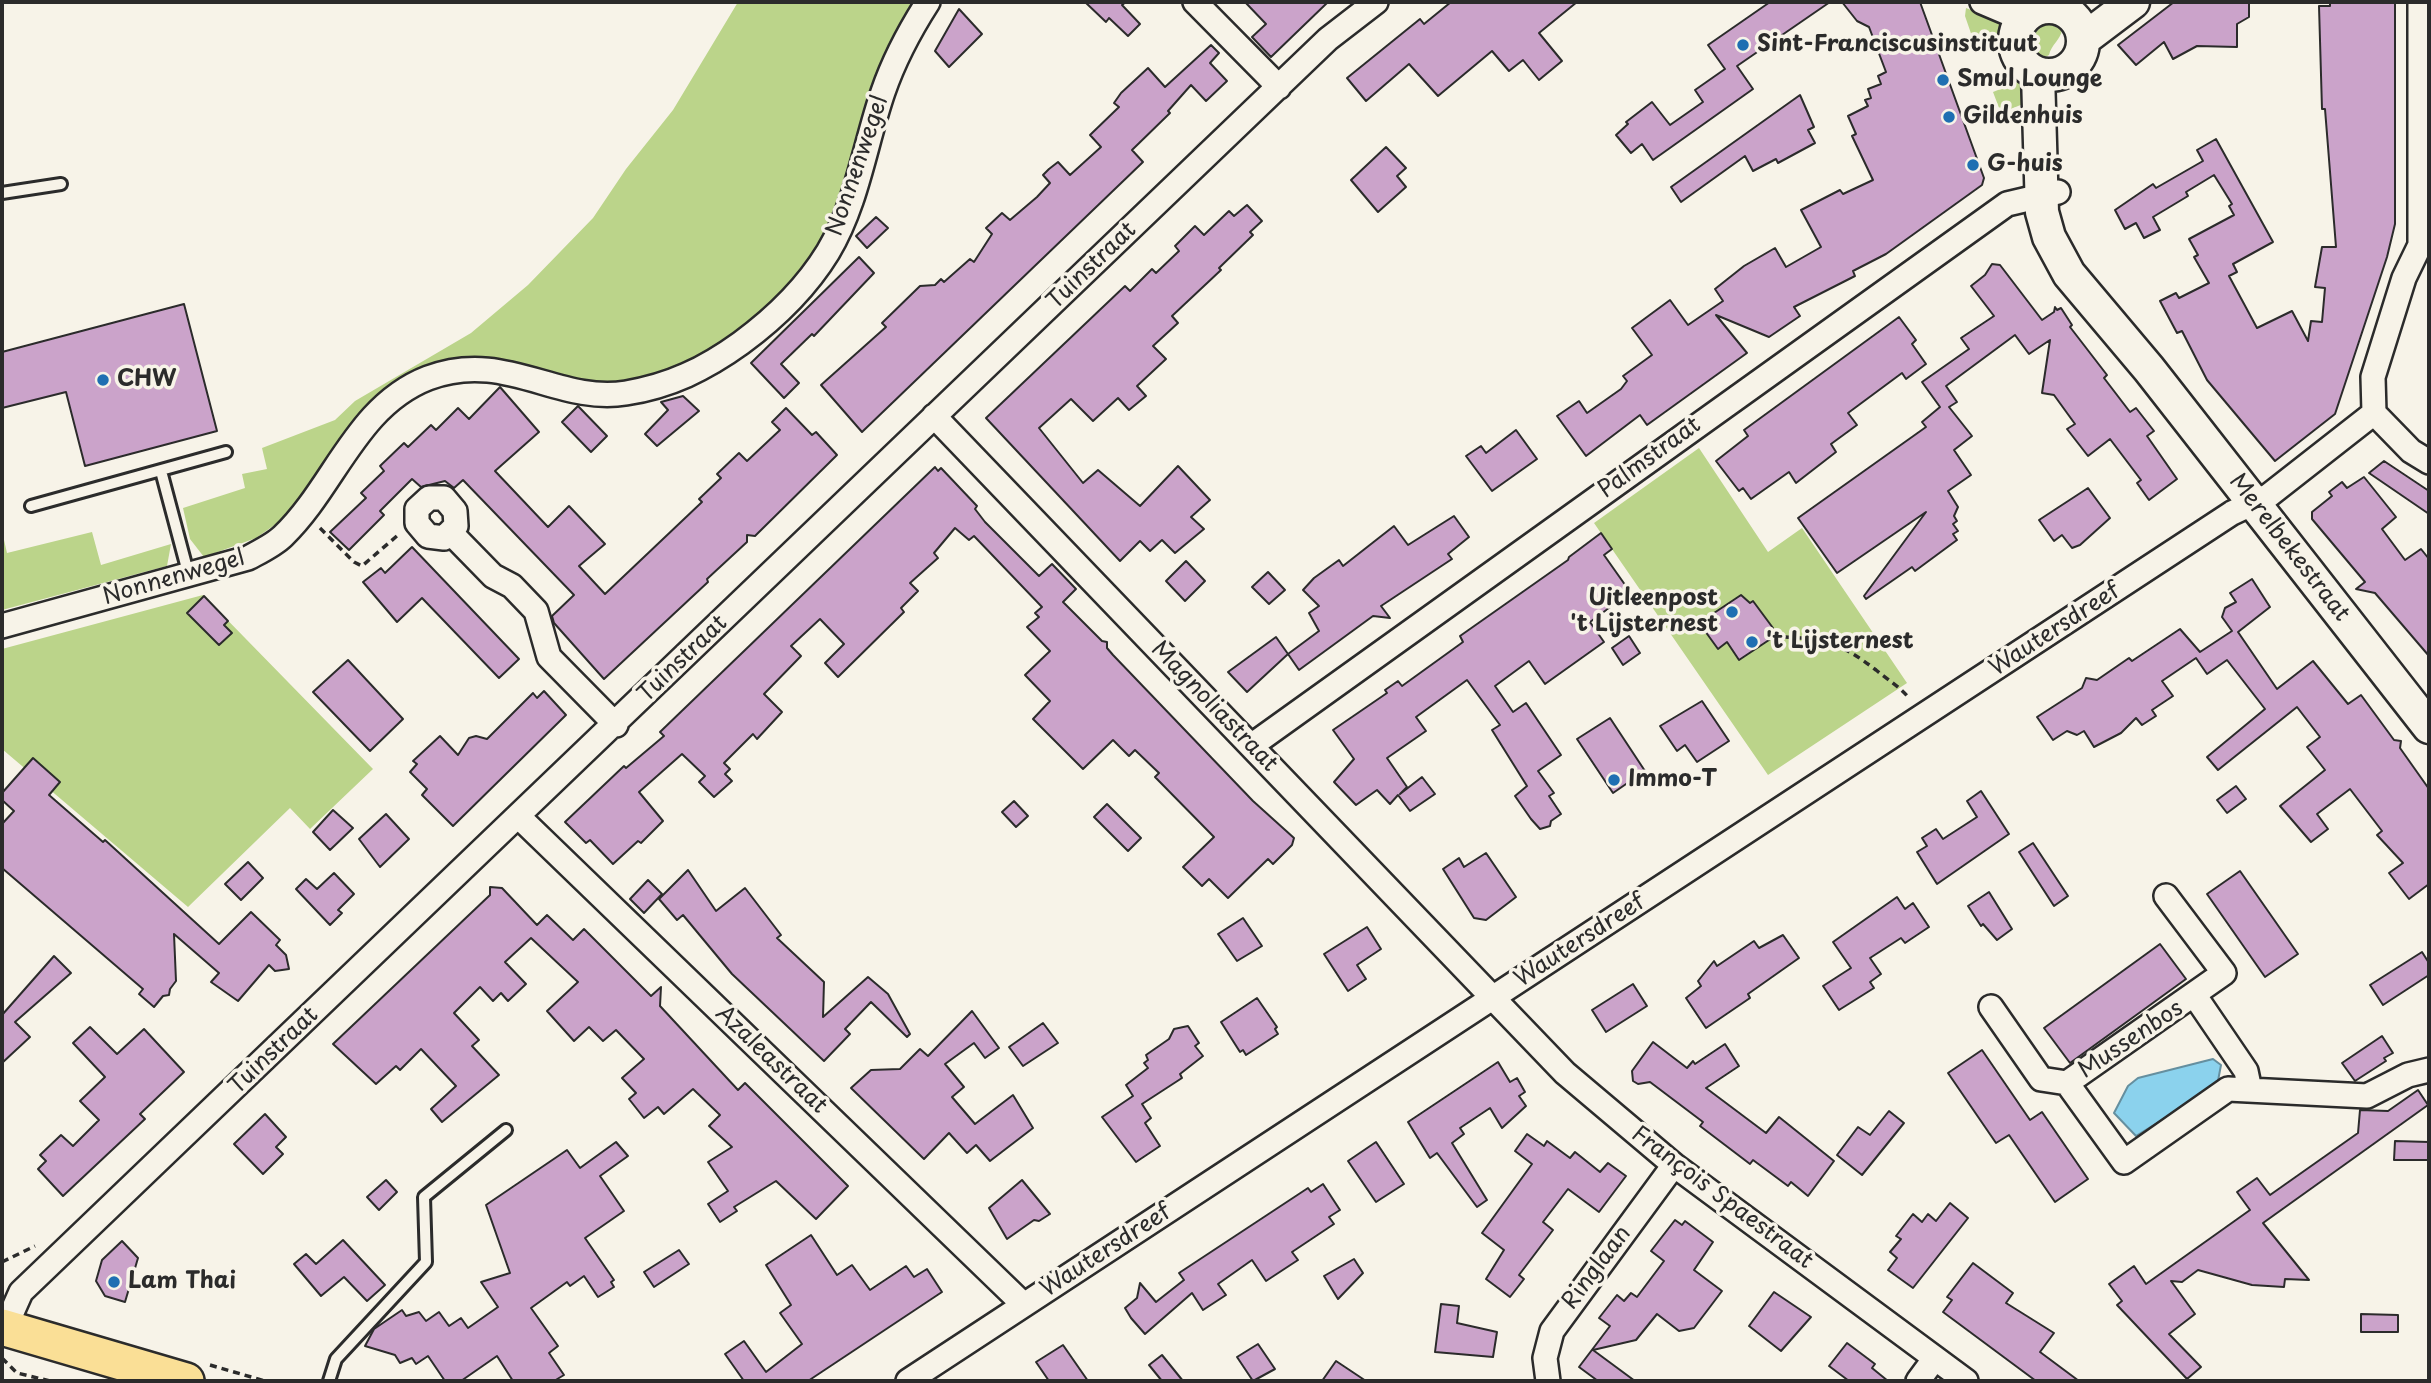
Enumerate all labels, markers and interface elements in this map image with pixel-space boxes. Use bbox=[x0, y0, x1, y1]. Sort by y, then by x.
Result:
place label: Sint-Franciscusinstituut bbox=[1757, 31, 2038, 59]
marker: Sint-Franciscusinstituut bbox=[1735, 37, 1751, 53]
place label: Smul Lounge bbox=[1957, 66, 2102, 94]
marker: Smul Lounge bbox=[1935, 72, 1951, 88]
street label: Nonnenwegel bbox=[821, 92, 895, 240]
place label: Gildenhuis bbox=[1963, 103, 2083, 131]
marker: Gildenhuis bbox=[1941, 109, 1957, 125]
place label: G-huis bbox=[1987, 151, 2063, 179]
marker: G-huis bbox=[1965, 157, 1981, 173]
street label: Tuinstraat bbox=[1042, 217, 1142, 315]
place label: CHW bbox=[117, 366, 176, 394]
marker: CHW bbox=[95, 372, 111, 388]
street label: Palmstraat bbox=[1593, 412, 1707, 504]
street label: Merelbekestraat bbox=[2223, 469, 2355, 627]
street label: Nonnenwegel bbox=[100, 545, 248, 611]
street label: Wautersdreef bbox=[1984, 577, 2126, 683]
place label: Uitleenpost 't Lijsternest bbox=[1570, 585, 1718, 639]
marker: Uitleenpost 't Lijsternest bbox=[1724, 604, 1740, 620]
street label: Tuinstraat bbox=[633, 610, 733, 708]
place label: 't Lijsternest bbox=[1766, 628, 1914, 656]
marker: 't Lijsternest bbox=[1744, 634, 1760, 650]
street label: Magnoliastraat bbox=[1145, 636, 1283, 778]
place label: Immo-T bbox=[1628, 766, 1717, 794]
marker: Immo-T bbox=[1606, 772, 1622, 788]
street label: Wautersdreef bbox=[1509, 888, 1651, 994]
street label: Mussenbos bbox=[2073, 995, 2189, 1085]
street label: Azaleastraat bbox=[710, 1000, 832, 1120]
street label: Tuinstraat bbox=[224, 1002, 324, 1100]
street label: François Spaestraat bbox=[1626, 1121, 1818, 1275]
street label: Wautersdreef bbox=[1035, 1198, 1177, 1304]
street label: Ringlaan bbox=[1557, 1221, 1637, 1315]
place label: Lam Thai bbox=[128, 1268, 236, 1296]
marker: Lam Thai bbox=[106, 1274, 122, 1290]

